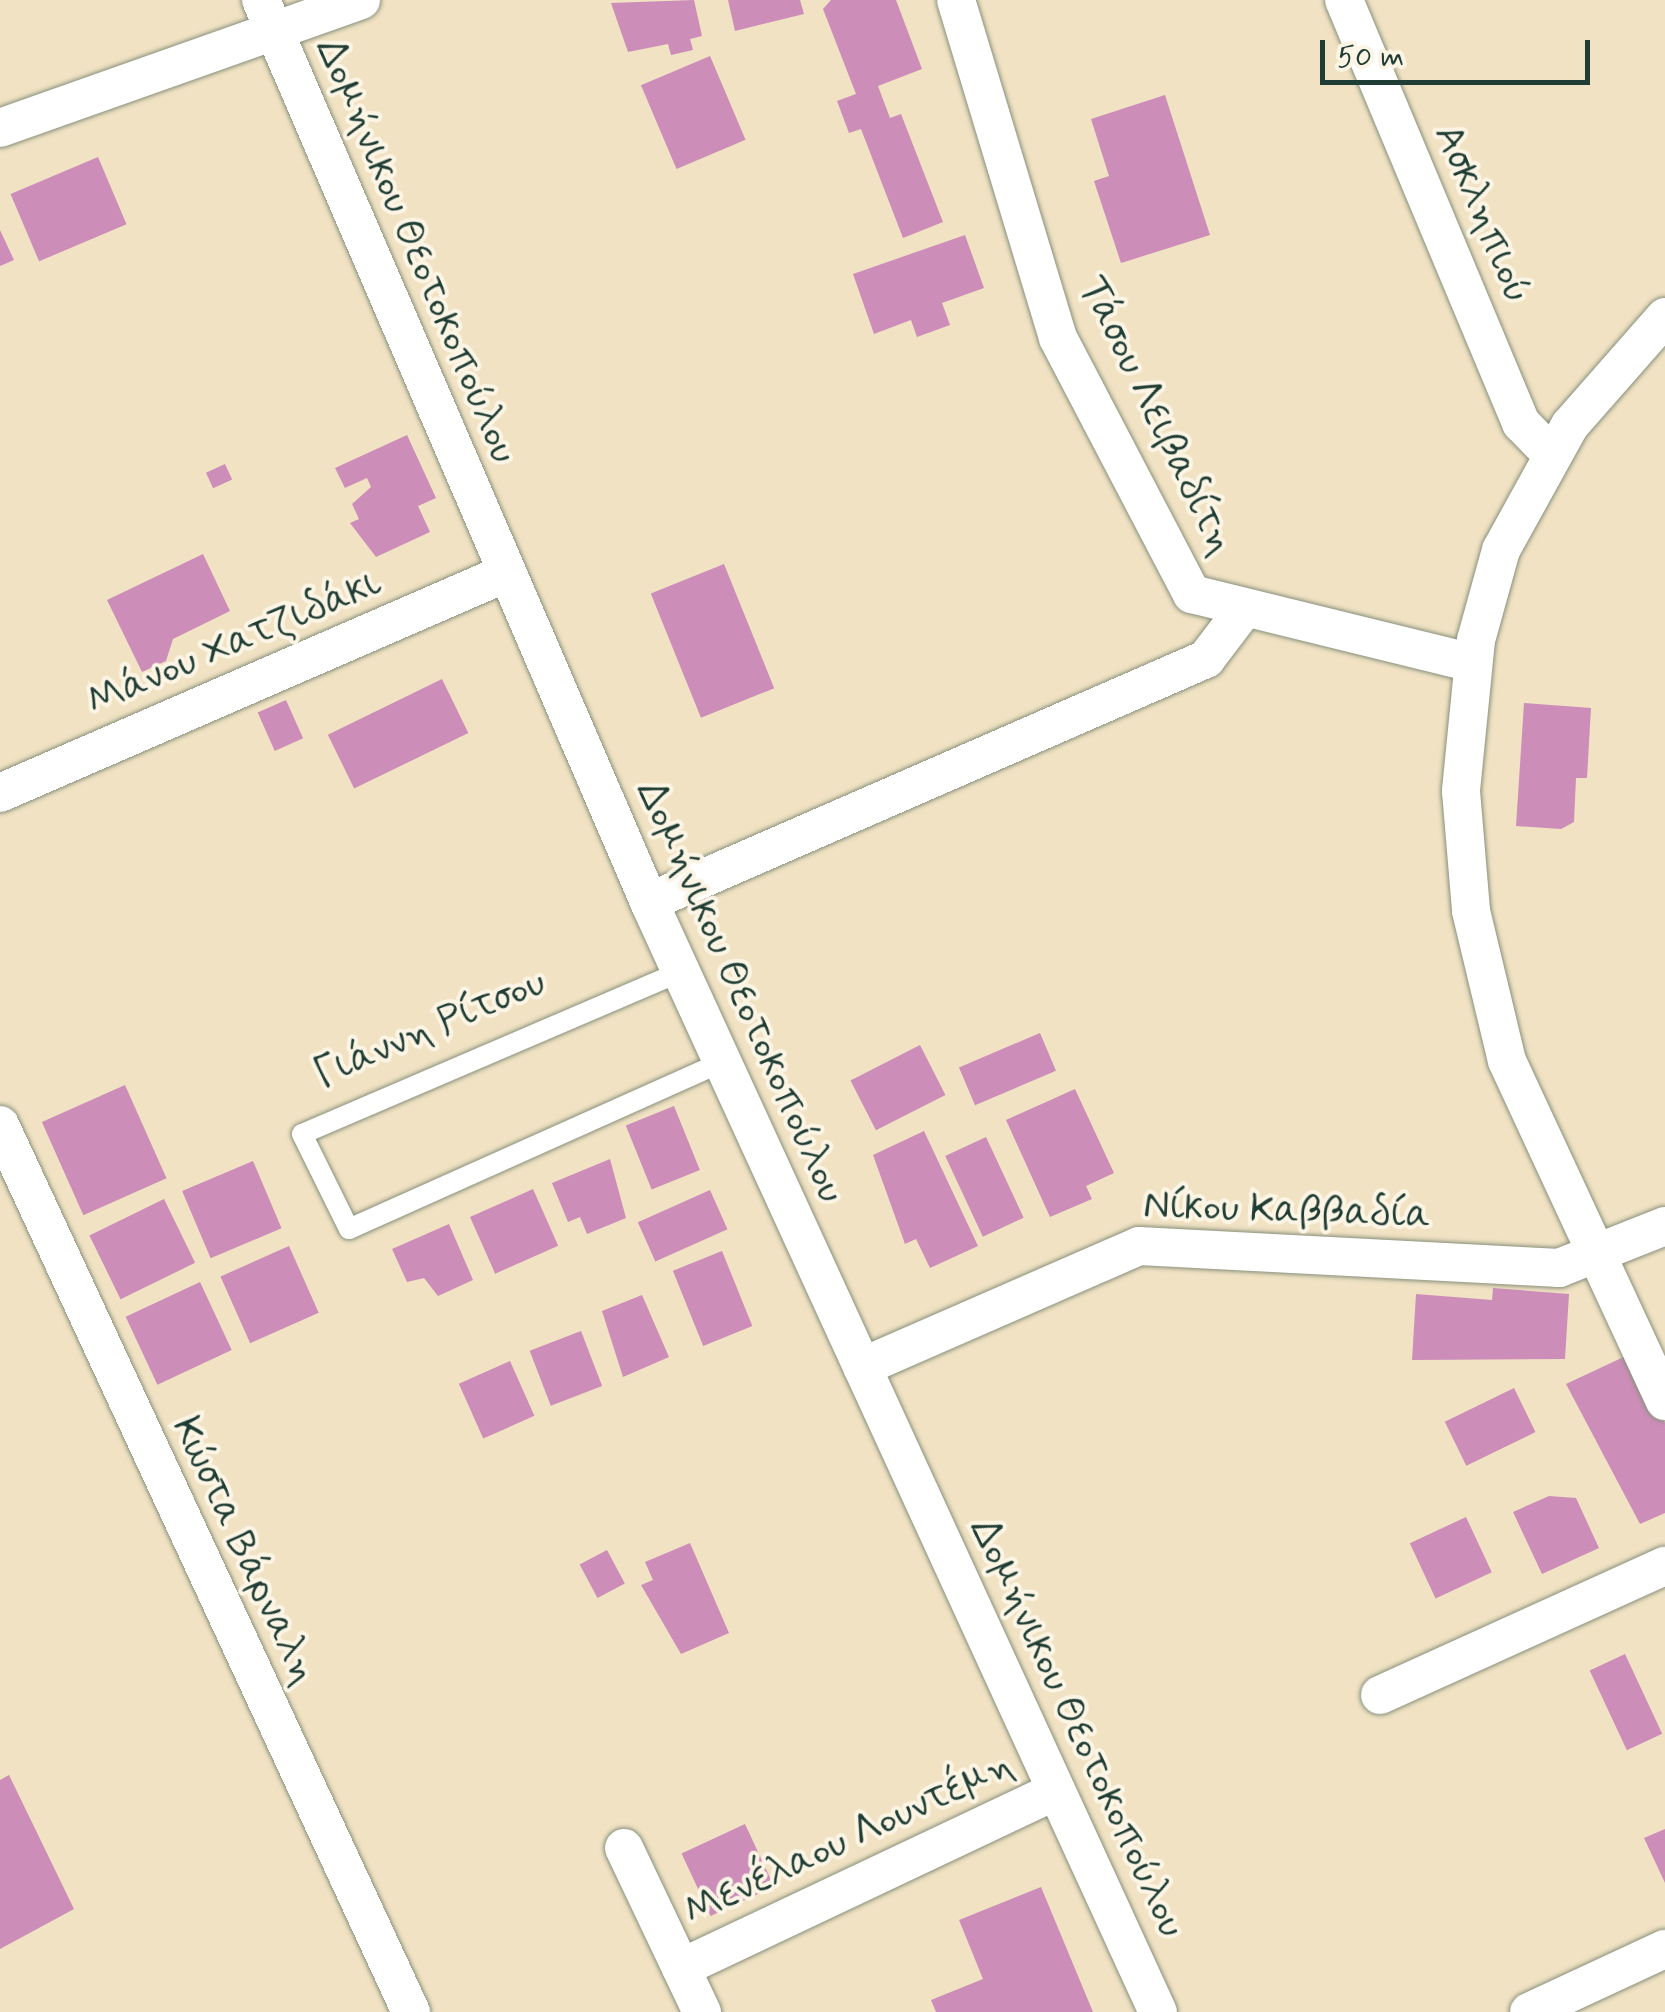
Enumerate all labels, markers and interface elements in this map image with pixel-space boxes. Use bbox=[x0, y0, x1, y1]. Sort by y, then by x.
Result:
scale bar bbox=[1325, 20, 1595, 82]
street label: Δομήνικου Θεοτοκοπούλου bbox=[305, 31, 527, 471]
text: 50 m bbox=[1337, 38, 1404, 77]
street label: Ασκληπιού bbox=[1423, 118, 1541, 310]
street label: Τάσου Λειβαδίτη bbox=[1068, 269, 1244, 563]
street label: Μάνου Χατζιδάκι bbox=[80, 559, 388, 727]
street label: Δομήνικου Θεοτοκοπούλου bbox=[625, 774, 855, 1210]
street label: Γιάννη Ρίτσου bbox=[307, 959, 553, 1099]
street label: Νίκου Καββαδία bbox=[1142, 1182, 1432, 1240]
street label: Κώστα Βάρναλη bbox=[161, 1409, 327, 1693]
street label: Δομήνικου Θεοτοκοπούλου bbox=[959, 1511, 1195, 1945]
street label: Μενέλαου Λουντέμη bbox=[677, 1742, 1021, 1936]

